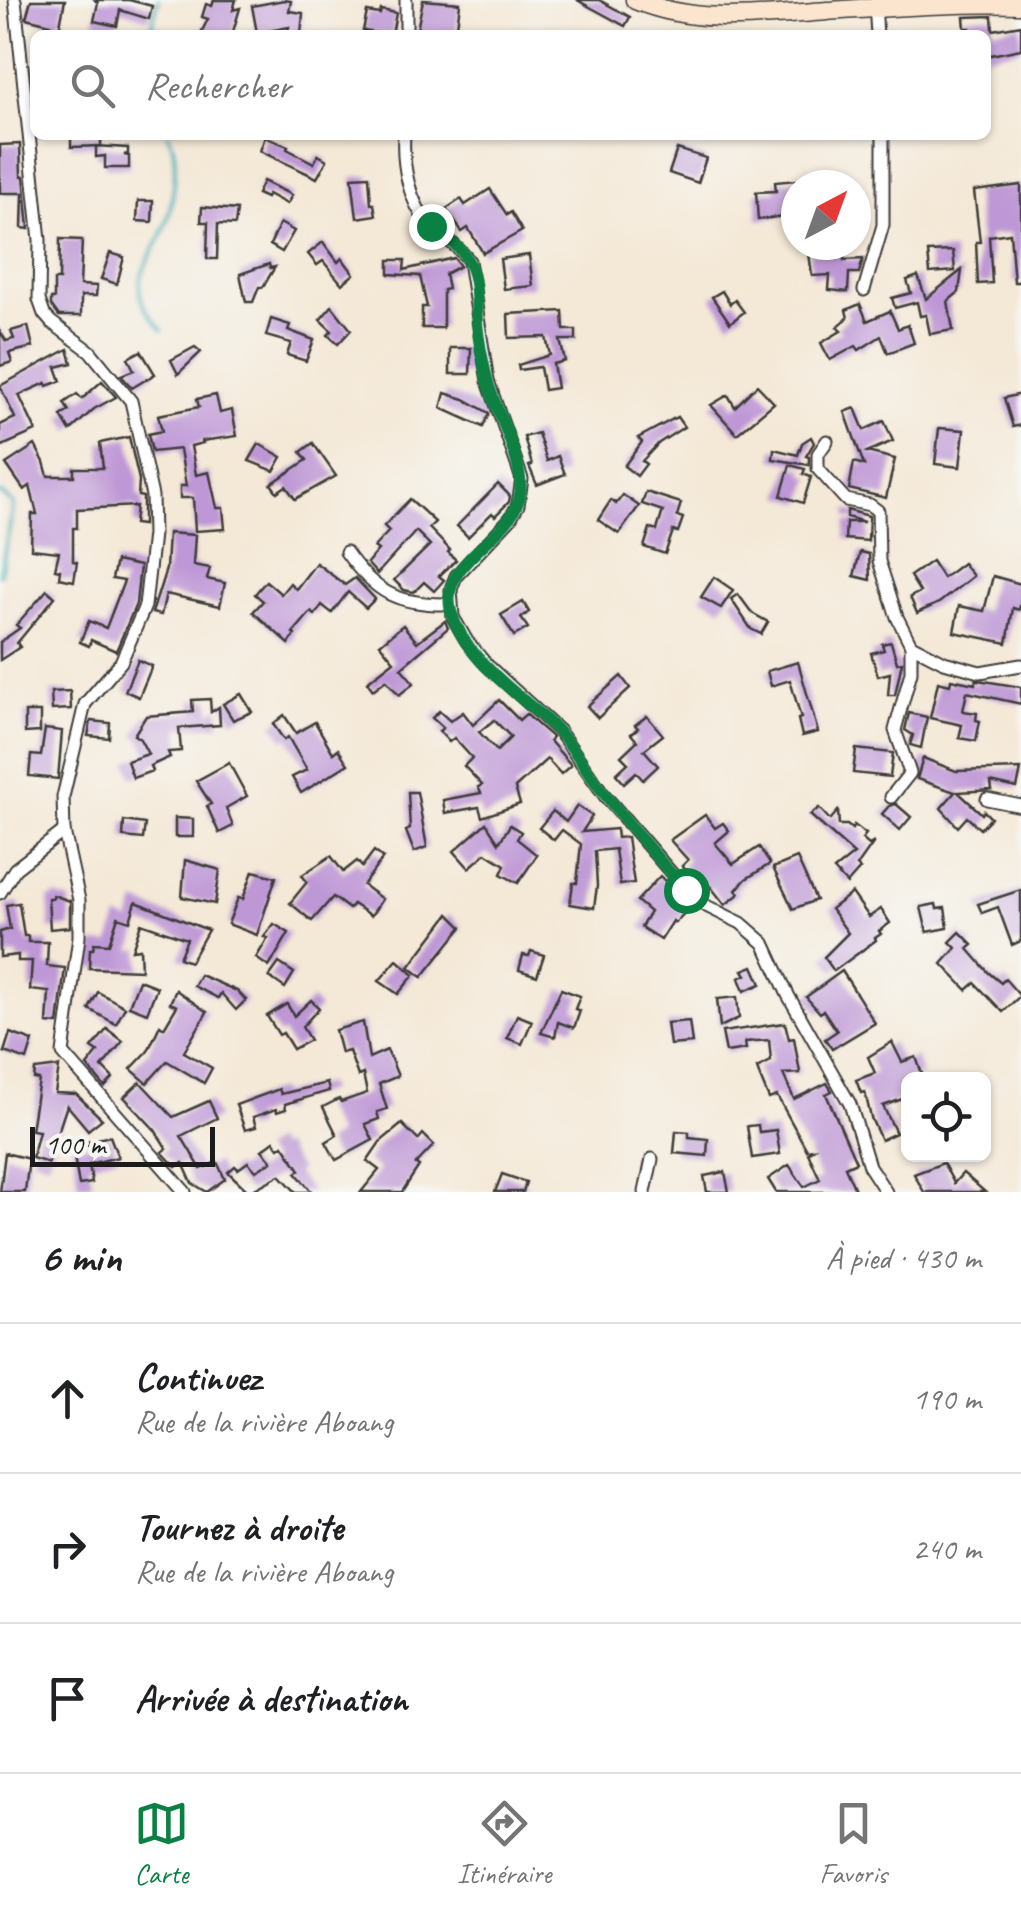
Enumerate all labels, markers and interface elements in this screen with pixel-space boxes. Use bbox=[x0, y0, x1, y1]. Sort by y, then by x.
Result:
search box bbox=[30, 30, 991, 140]
icon: search bbox=[65, 58, 120, 113]
text: Rechercher bbox=[145, 62, 291, 109]
north arrow bbox=[781, 170, 871, 260]
route end bbox=[409, 204, 455, 250]
route start bbox=[664, 868, 710, 914]
map controls bbox=[901, 1072, 991, 1162]
button: locate bbox=[901, 1072, 991, 1162]
scale bar bbox=[30, 1122, 215, 1166]
text: 100 m bbox=[45, 1127, 105, 1162]
text: 6 min bbox=[40, 1231, 121, 1284]
text: À pied · 430 m bbox=[826, 1237, 981, 1278]
text: Continuez bbox=[135, 1354, 261, 1401]
icon: ahead bbox=[40, 1371, 95, 1426]
text: 190 m bbox=[912, 1378, 981, 1419]
text: Rue de la rivière Aboang bbox=[135, 1401, 393, 1442]
text: Tournez à droite bbox=[135, 1504, 343, 1551]
icon: right bbox=[40, 1521, 95, 1576]
text: 240 m bbox=[912, 1528, 981, 1569]
text: Rue de la rivière Aboang bbox=[135, 1551, 393, 1592]
icon: arrive bbox=[40, 1671, 95, 1726]
text: Arrivée à destination bbox=[135, 1675, 407, 1722]
tab: Carte bbox=[134, 1796, 189, 1891]
tab: Itinéraire bbox=[457, 1796, 551, 1891]
tab: Favoris bbox=[819, 1796, 887, 1891]

